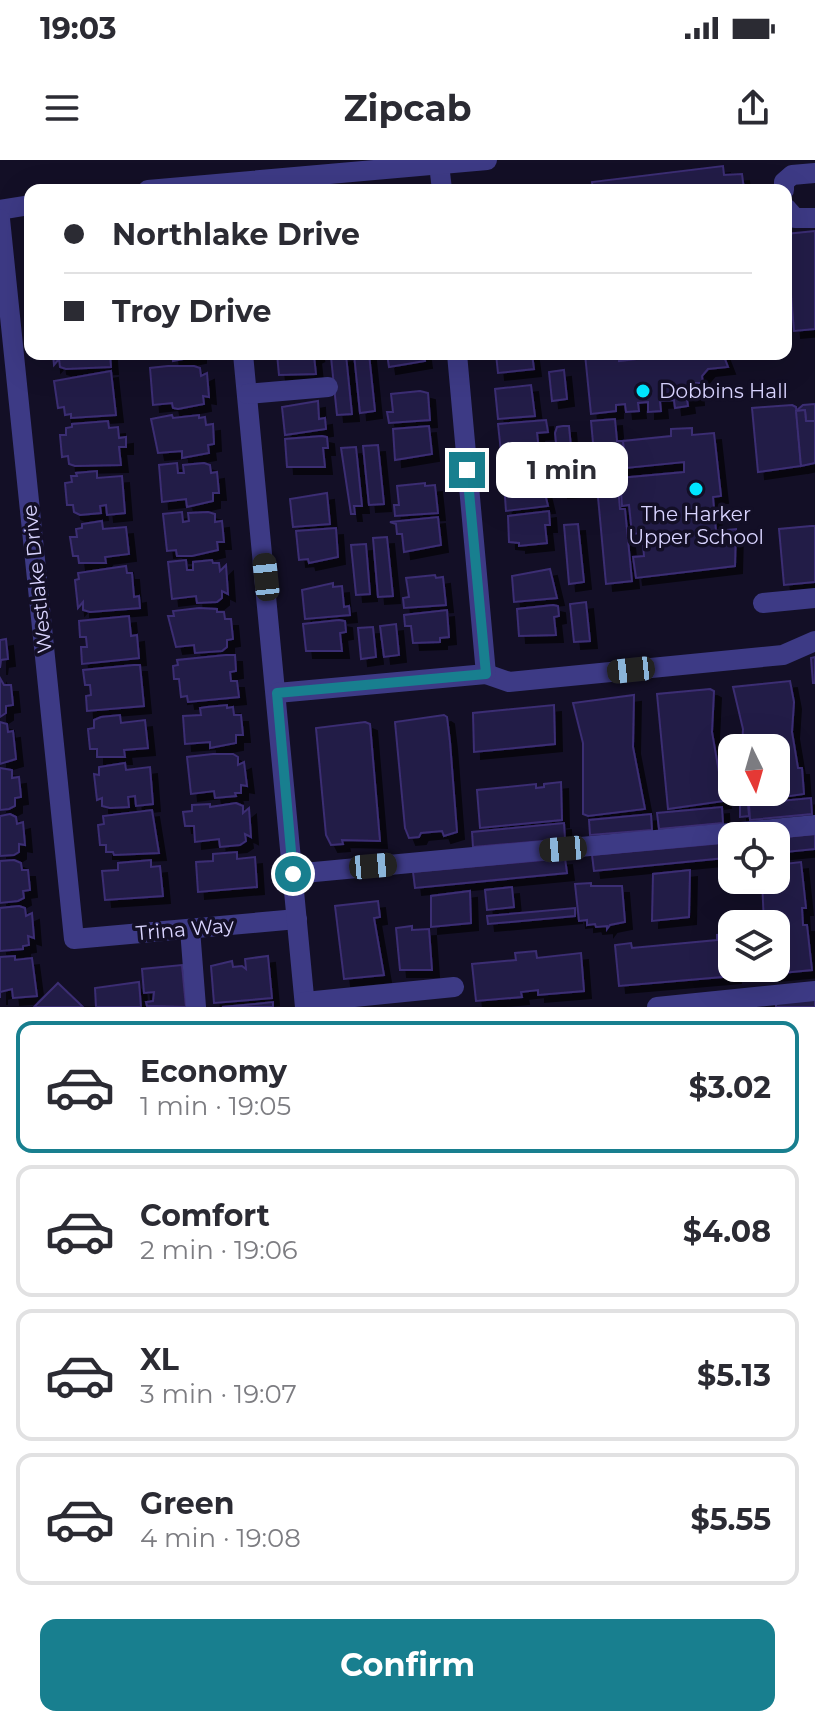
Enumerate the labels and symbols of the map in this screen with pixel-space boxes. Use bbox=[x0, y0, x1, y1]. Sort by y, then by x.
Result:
place label: Dobbins Hall bbox=[659, 379, 788, 403]
marker: Dobbins Hall bbox=[634, 382, 652, 400]
callout: 1 min bbox=[495, 442, 627, 498]
route end bbox=[449, 452, 485, 488]
marker: The Harker Upper School bbox=[687, 480, 705, 498]
place label: The Harker Upper School bbox=[628, 502, 764, 549]
street label: Westlake Drive bbox=[17, 503, 57, 655]
car bbox=[252, 552, 280, 602]
car bbox=[606, 656, 656, 684]
north arrow bbox=[718, 734, 790, 806]
car bbox=[538, 835, 588, 863]
car bbox=[348, 852, 398, 880]
route start bbox=[275, 856, 311, 892]
street label: Trina Way bbox=[135, 913, 235, 945]

